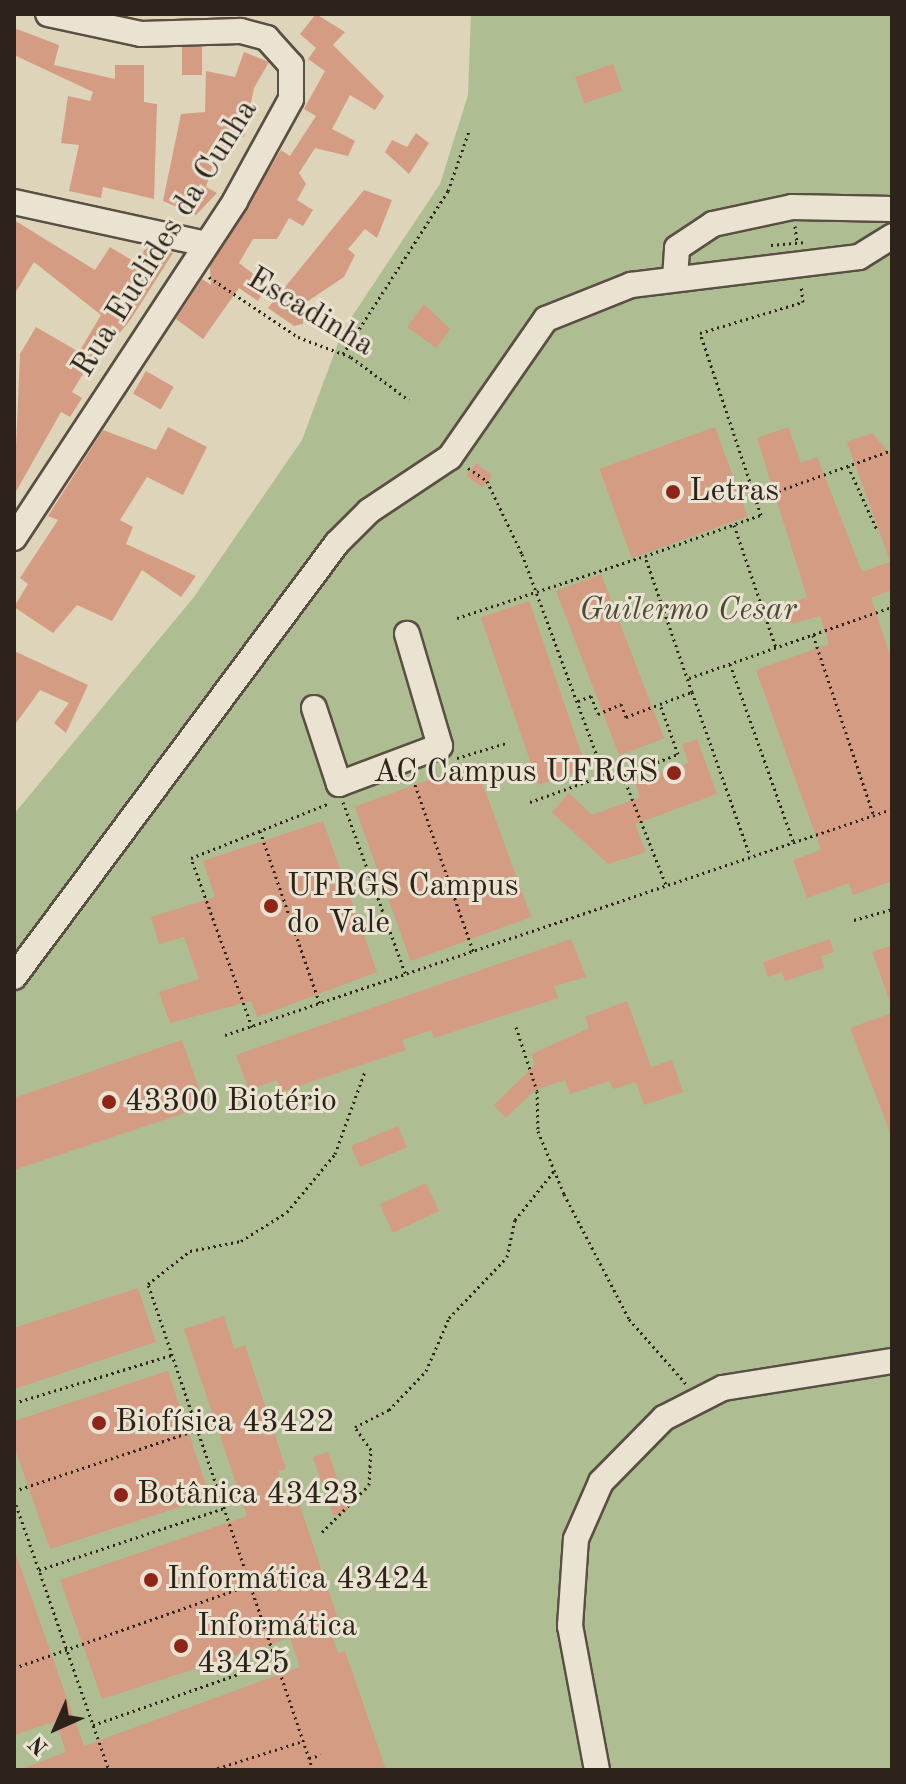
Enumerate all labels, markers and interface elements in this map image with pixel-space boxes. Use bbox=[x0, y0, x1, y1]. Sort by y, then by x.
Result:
street label: Rua Euclides da Cunha bbox=[65, 93, 267, 385]
street label: Escadinha bbox=[239, 260, 381, 366]
place label: Letras bbox=[689, 473, 779, 511]
marker: Letras bbox=[664, 483, 682, 501]
park label: Guilermo Cesar bbox=[579, 592, 797, 630]
place label: AC Campus UFRGS bbox=[373, 754, 658, 792]
marker: AC Campus UFRGS bbox=[665, 764, 683, 782]
place label: UFRGS Campus do Vale bbox=[287, 869, 519, 944]
marker: UFRGS Campus do Vale bbox=[262, 897, 280, 915]
place label: 43300 Biotério bbox=[125, 1083, 337, 1121]
marker: 43300 Biotério bbox=[100, 1093, 118, 1111]
place label: Biofísica 43422 bbox=[115, 1404, 335, 1442]
marker: Biofísica 43422 bbox=[90, 1414, 108, 1432]
place label: Botânica 43423 bbox=[137, 1476, 359, 1514]
marker: Botânica 43423 bbox=[112, 1486, 130, 1504]
place label: Informática 43424 bbox=[167, 1561, 429, 1599]
marker: Informática 43424 bbox=[142, 1571, 160, 1589]
place label: Informática 43425 bbox=[197, 1609, 357, 1684]
marker: Informática 43425 bbox=[172, 1637, 190, 1655]
north arrow bbox=[16, 1688, 96, 1768]
text: N bbox=[25, 1731, 53, 1759]

